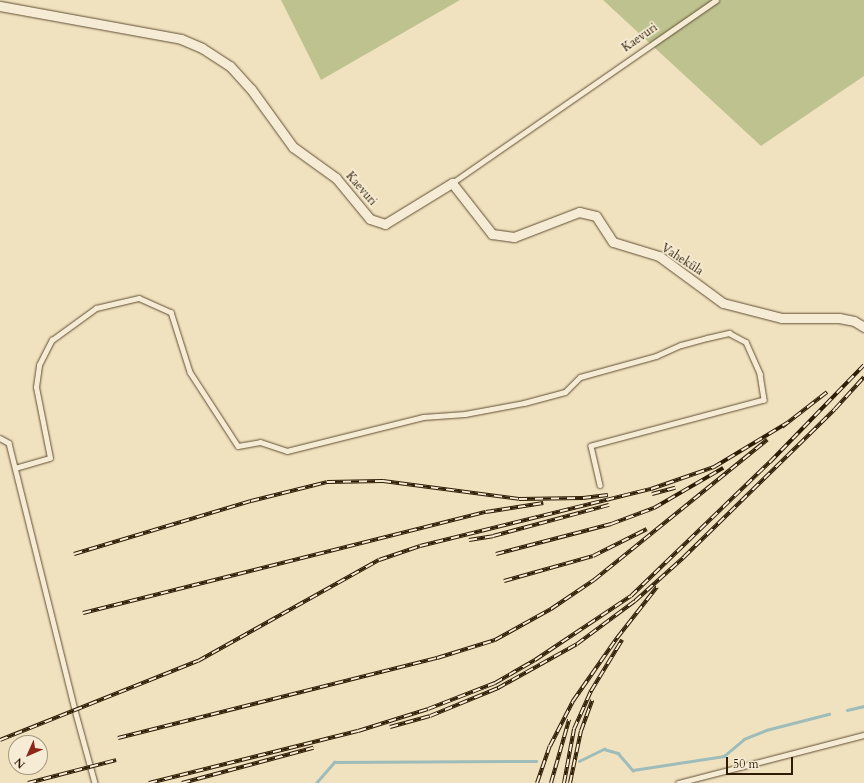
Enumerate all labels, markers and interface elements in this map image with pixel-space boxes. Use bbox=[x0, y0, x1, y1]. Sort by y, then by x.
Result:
street label: Kaevuri bbox=[619, 21, 661, 55]
street label: Kaevuri bbox=[342, 169, 380, 209]
street label: Vaheküla bbox=[658, 241, 706, 279]
north arrow bbox=[8, 735, 48, 775]
scale bar bbox=[728, 749, 795, 775]
text: N bbox=[11, 754, 29, 772]
text: 50 m bbox=[733, 756, 759, 772]

